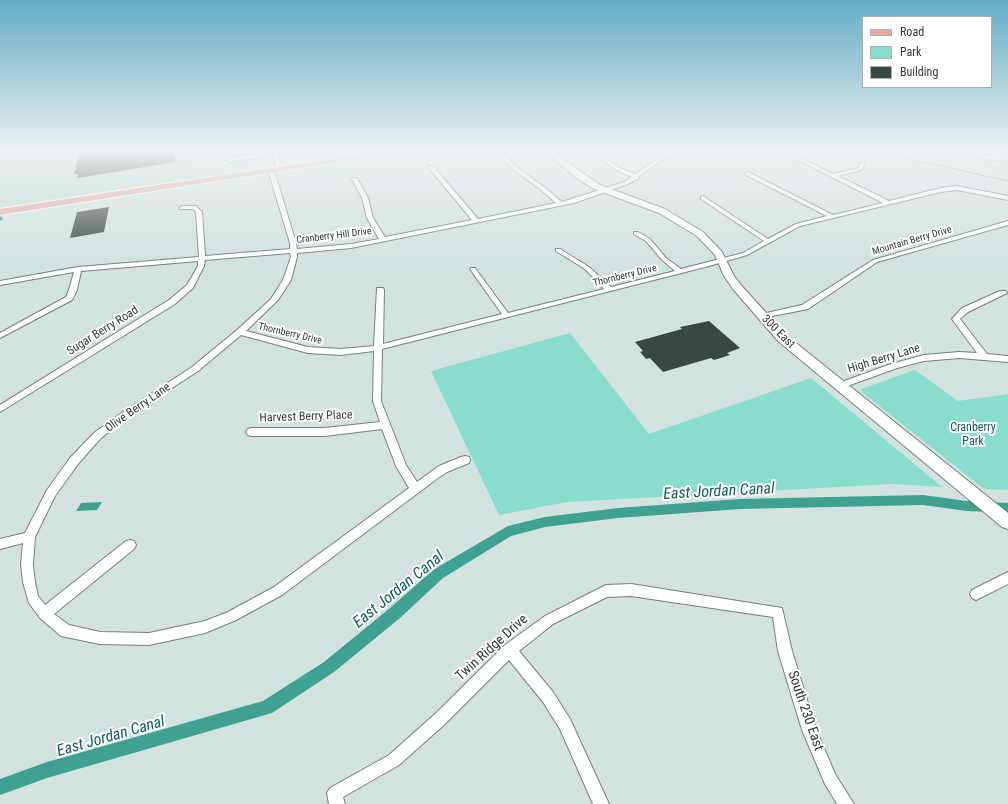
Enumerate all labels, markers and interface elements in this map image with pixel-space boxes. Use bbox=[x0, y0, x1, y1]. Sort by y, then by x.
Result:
legend bbox=[862, 16, 992, 88]
text: Road bbox=[900, 25, 924, 39]
text: Park bbox=[900, 45, 921, 59]
text: Building bbox=[900, 65, 938, 79]
street label: Mountain Berry Drive bbox=[871, 224, 953, 258]
street label: Cranberry Hill Drive bbox=[296, 225, 372, 247]
street label: Thornberry Drive bbox=[592, 262, 658, 290]
street label: Sugar Berry Road bbox=[65, 303, 141, 359]
street label: 300 East bbox=[758, 312, 798, 352]
street label: Thornberry Drive bbox=[257, 321, 323, 347]
street label: High Berry Lane bbox=[846, 341, 922, 377]
street label: Olive Berry Lane bbox=[103, 380, 173, 436]
street label: Harvest Berry Place bbox=[259, 408, 353, 426]
park label: Cranberry Park bbox=[950, 421, 996, 449]
water label: East Jordan Canal bbox=[663, 479, 775, 505]
water label: East Jordan Canal bbox=[350, 547, 448, 633]
street label: Twin Ridge Drive bbox=[452, 611, 532, 685]
street label: South 230 East bbox=[783, 669, 827, 753]
water label: East Jordan Canal bbox=[55, 712, 167, 762]

